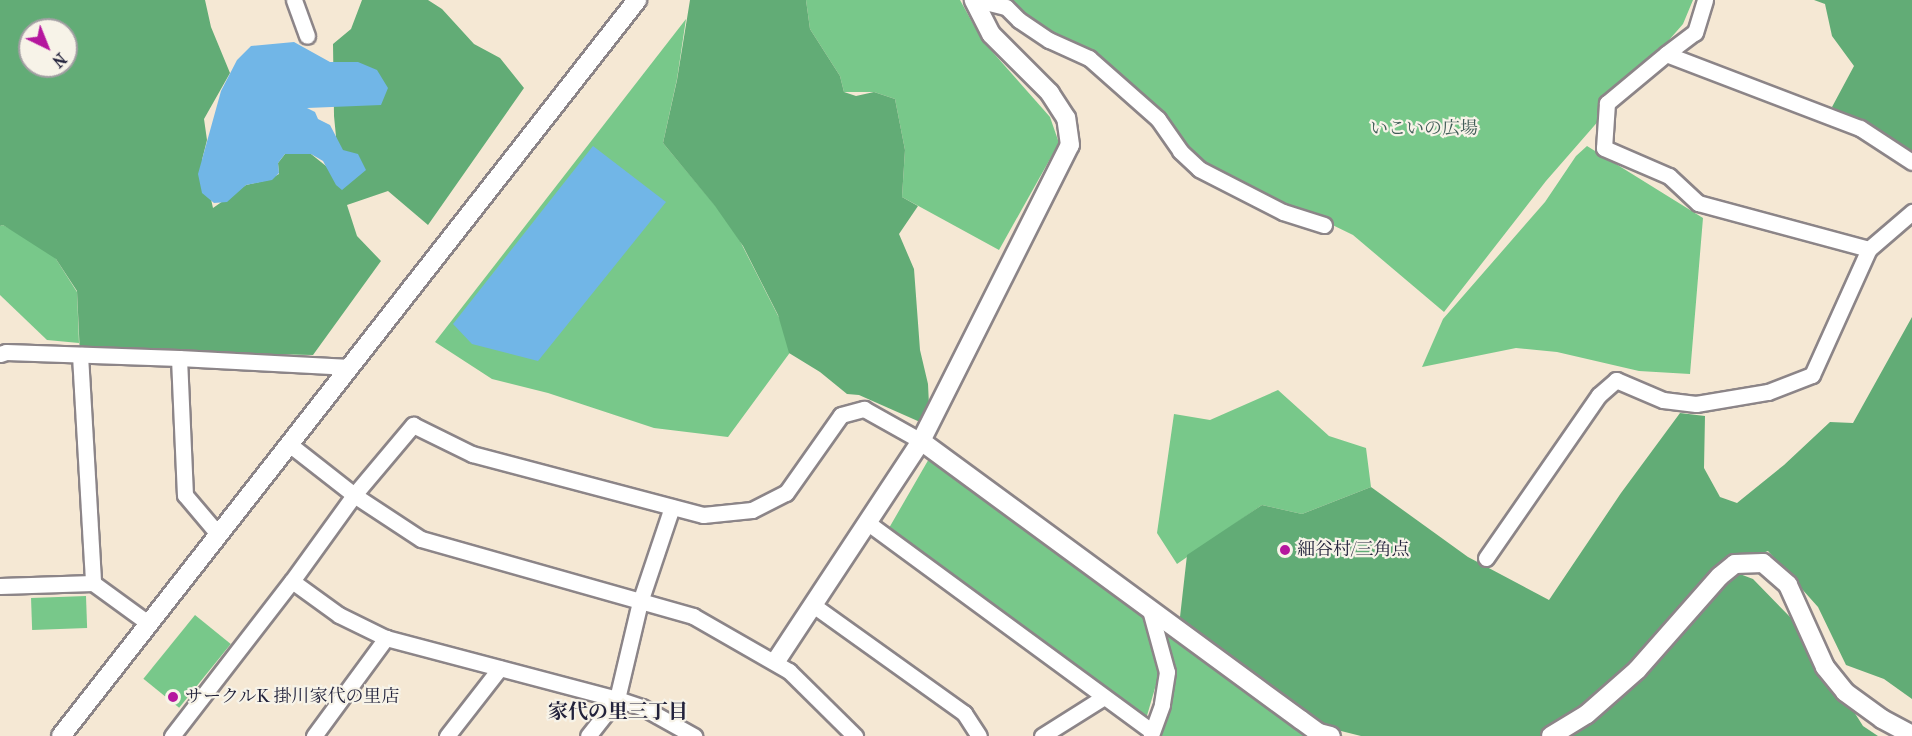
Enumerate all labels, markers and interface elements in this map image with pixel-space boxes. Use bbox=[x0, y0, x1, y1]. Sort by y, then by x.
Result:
north arrow bbox=[18, 18, 78, 78]
text: N bbox=[48, 49, 70, 71]
park label: いこいの広場 bbox=[1370, 118, 1478, 140]
place label: 細谷村/三角点 bbox=[1297, 539, 1409, 561]
marker: 細谷村/三角点 bbox=[1278, 543, 1292, 557]
place label: サークルK 掛川家代の里店 bbox=[185, 686, 400, 708]
marker: サークルK 掛川家代の里店 bbox=[166, 690, 180, 704]
district label: 家代の里三丁目 bbox=[548, 699, 688, 723]

